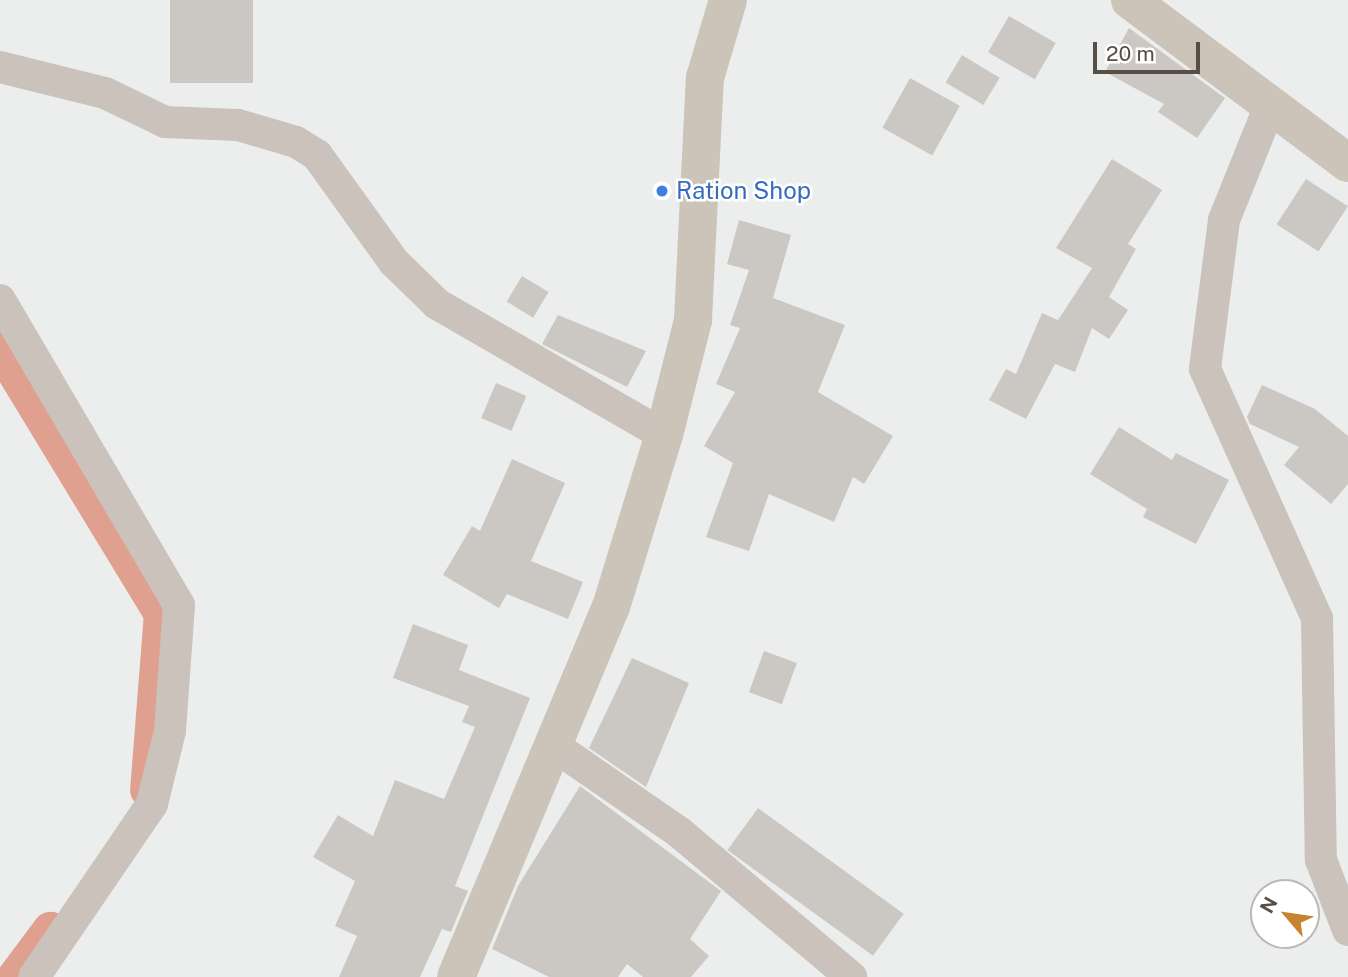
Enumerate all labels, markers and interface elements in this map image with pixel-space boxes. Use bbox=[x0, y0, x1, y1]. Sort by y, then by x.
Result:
scale bar bbox=[1096, 28, 1203, 72]
text: 20 m bbox=[1106, 41, 1155, 66]
place label: Ration Shop bbox=[676, 177, 811, 205]
marker: Ration Shop bbox=[654, 183, 670, 199]
north arrow bbox=[1250, 879, 1320, 949]
text: N bbox=[1255, 893, 1282, 917]

